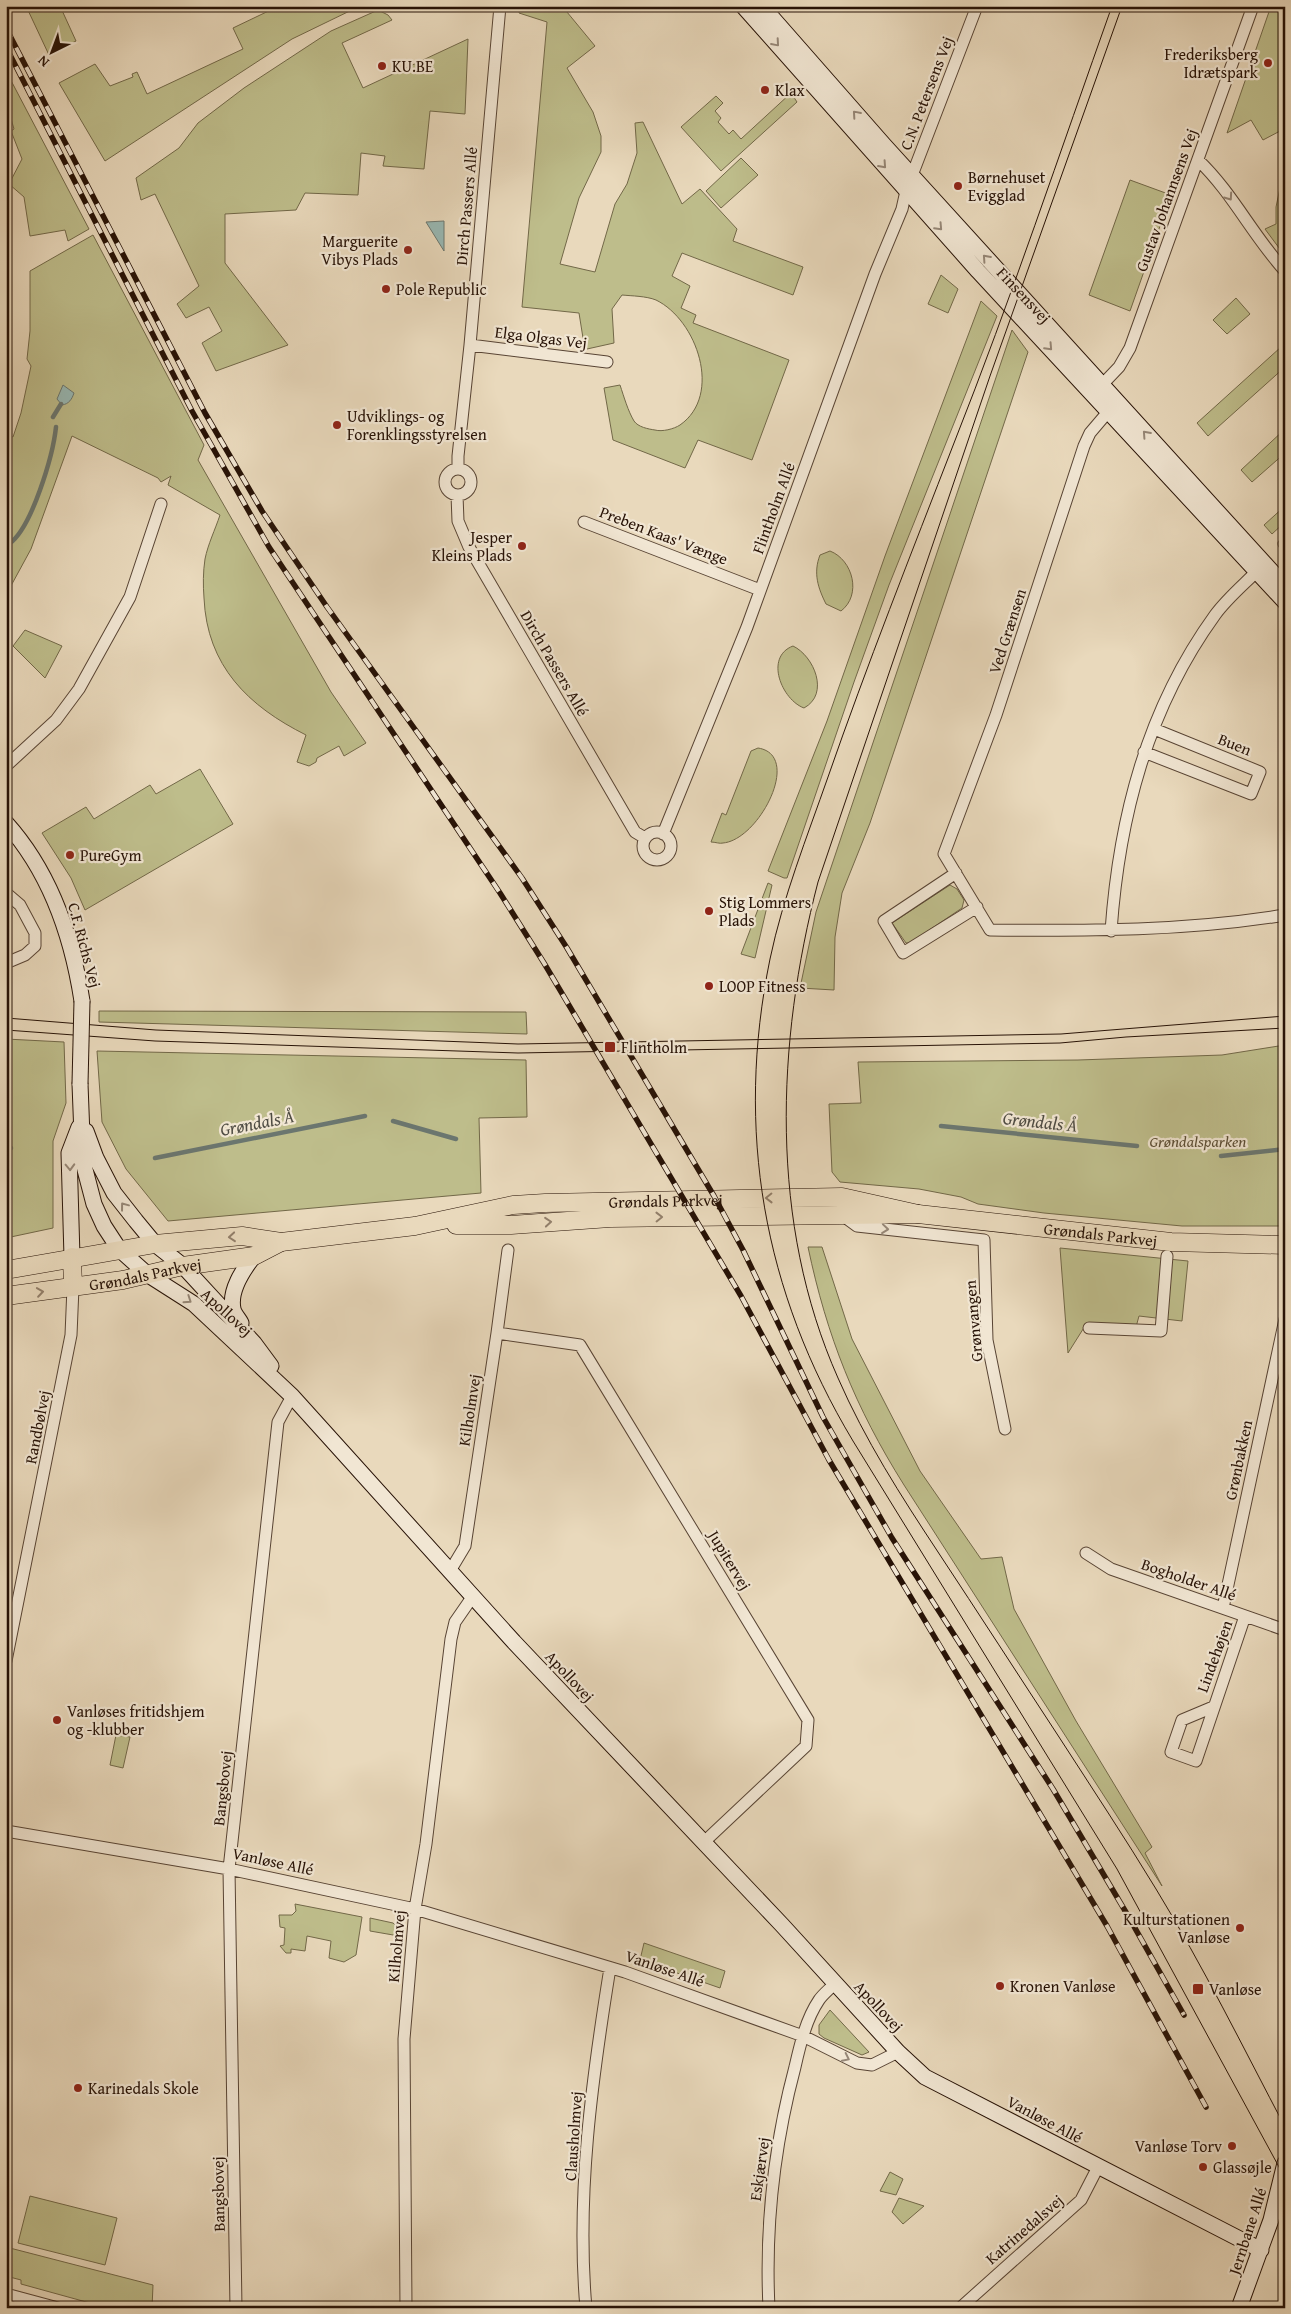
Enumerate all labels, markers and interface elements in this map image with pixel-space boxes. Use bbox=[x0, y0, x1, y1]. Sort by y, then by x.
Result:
north arrow bbox=[28, 28, 78, 78]
street label: C.N. Petersens Vej bbox=[893, 33, 959, 153]
one-way arrow bbox=[770, 37, 779, 46]
place label: Frederiksberg Idrætspark bbox=[1164, 42, 1259, 84]
text: N bbox=[33, 51, 53, 72]
place label: KU.BE bbox=[392, 54, 433, 78]
marker: Frederiksberg Idrætspark bbox=[1262, 57, 1274, 69]
marker: KU.BE bbox=[376, 60, 388, 72]
place label: Klax bbox=[775, 78, 806, 102]
marker: Klax bbox=[759, 84, 771, 96]
one-way arrow bbox=[853, 110, 862, 119]
street label: Gustav Johannsens Vej bbox=[1129, 125, 1203, 275]
street label: Dirch Passers Allé bbox=[449, 146, 483, 266]
one-way arrow bbox=[877, 159, 886, 168]
place label: Børnehuset Evigglad bbox=[968, 165, 1046, 207]
marker: Børnehuset Evigglad bbox=[952, 180, 964, 192]
one-way arrow bbox=[1223, 192, 1232, 201]
one-way arrow bbox=[933, 222, 942, 231]
place label: Marguerite Vibys Plads bbox=[321, 229, 398, 271]
marker: Marguerite Vibys Plads bbox=[402, 244, 414, 256]
one-way arrow bbox=[983, 255, 992, 264]
street label: Finsensvej bbox=[991, 261, 1057, 329]
place label: Pole Republic bbox=[396, 277, 487, 301]
marker: Pole Republic bbox=[380, 283, 392, 295]
street label: Elga Olgas Vej bbox=[494, 319, 588, 355]
one-way arrow bbox=[1043, 342, 1052, 351]
place label: Udviklings- og Forenklingsstyrelsen bbox=[347, 404, 487, 446]
marker: Udviklings- og Forenklingsstyrelsen bbox=[331, 419, 343, 431]
one-way arrow bbox=[1143, 430, 1152, 439]
street label: Flintholm Allé bbox=[745, 459, 801, 557]
street label: Preben Kaas' Vænge bbox=[596, 500, 732, 570]
place label: Jesper Kleins Plads bbox=[432, 525, 512, 567]
marker: Jesper Kleins Plads bbox=[516, 540, 528, 552]
street label: Ved Grænsen bbox=[982, 585, 1032, 677]
street label: Dirch Passers Allé bbox=[515, 605, 595, 721]
street label: Buen bbox=[1215, 726, 1255, 762]
place label: PureGym bbox=[80, 843, 142, 867]
marker: PureGym bbox=[64, 849, 76, 861]
place label: Stig Lommers Plads bbox=[719, 890, 811, 932]
street label: C.F. Richs Vej bbox=[62, 900, 108, 990]
marker: Stig Lommers Plads bbox=[703, 905, 715, 917]
place label: LOOP Fitness bbox=[719, 974, 806, 998]
marker: LOOP Fitness bbox=[703, 980, 715, 992]
place label: Flintholm bbox=[621, 1035, 687, 1059]
marker: Flintholm bbox=[603, 1040, 617, 1054]
water label: Grøndals Å bbox=[218, 1102, 296, 1143]
water label: Grøndals Å bbox=[1001, 1104, 1079, 1139]
park label: Grøndalsparken bbox=[1150, 1129, 1246, 1153]
one-way arrow bbox=[65, 1164, 75, 1171]
street label: Grøndals Parkvej bbox=[608, 1187, 723, 1214]
one-way arrow bbox=[765, 1193, 772, 1203]
one-way arrow bbox=[121, 1202, 130, 1212]
one-way arrow bbox=[656, 1212, 663, 1222]
street label: Grøndals Parkvej bbox=[1043, 1216, 1159, 1252]
one-way arrow bbox=[544, 1217, 552, 1228]
one-way arrow bbox=[882, 1223, 890, 1234]
one-way arrow bbox=[228, 1231, 236, 1242]
street label: Grøndals Parkvej bbox=[88, 1252, 203, 1297]
street label: Grønvangen bbox=[957, 1279, 989, 1363]
street label: Apollovej bbox=[196, 1282, 258, 1342]
one-way arrow bbox=[35, 1288, 44, 1298]
one-way arrow bbox=[182, 1294, 192, 1303]
street label: Kilholmvej bbox=[451, 1372, 487, 1448]
street label: Randbølvej bbox=[18, 1388, 56, 1466]
street label: Grønbakken bbox=[1218, 1418, 1258, 1502]
street label: Jupitervej bbox=[702, 1524, 757, 1594]
street label: Bogholder Allé bbox=[1138, 1552, 1240, 1606]
street label: Lindehøjen bbox=[1190, 1617, 1238, 1695]
street label: Apollovej bbox=[540, 1645, 600, 1707]
place label: Vanløses fritidshjem og -klubber bbox=[67, 1699, 205, 1741]
marker: Vanløses fritidshjem og -klubber bbox=[51, 1714, 63, 1726]
street label: Bangsbovej bbox=[206, 1749, 238, 1827]
street label: Vanløse Allé bbox=[230, 1841, 316, 1881]
place label: Kulturstationen Vanløse bbox=[1123, 1907, 1230, 1949]
street label: Kilholmvej bbox=[381, 1909, 411, 1983]
marker: Kulturstationen Vanløse bbox=[1234, 1922, 1246, 1934]
street label: Vanløse Allé bbox=[622, 1943, 708, 1993]
place label: Kronen Vanløse bbox=[1010, 1974, 1116, 1998]
street label: Apollovej bbox=[849, 1975, 909, 2037]
place label: Vanløse bbox=[1209, 1977, 1262, 2001]
marker: Kronen Vanløse bbox=[994, 1980, 1006, 1992]
marker: Vanløse bbox=[1191, 1982, 1205, 1996]
one-way arrow bbox=[841, 2052, 850, 2062]
place label: Karinedals Skole bbox=[88, 2076, 199, 2100]
marker: Karinedals Skole bbox=[72, 2082, 84, 2094]
street label: Vanløse Allé bbox=[1003, 2089, 1087, 2149]
street label: Clausholmvej bbox=[558, 2090, 588, 2182]
place label: Vanløse Torv bbox=[1135, 2134, 1222, 2158]
street label: Eskjærvej bbox=[743, 2136, 775, 2202]
marker: Vanløse Torv bbox=[1226, 2140, 1238, 2152]
place label: Glassøjle bbox=[1213, 2155, 1272, 2179]
street label: Bangsbovej bbox=[205, 2156, 231, 2232]
marker: Glassøjle bbox=[1197, 2161, 1209, 2173]
street label: Jernbane Allé bbox=[1221, 2184, 1272, 2279]
street label: Katrinedalsvej bbox=[980, 2188, 1068, 2270]

